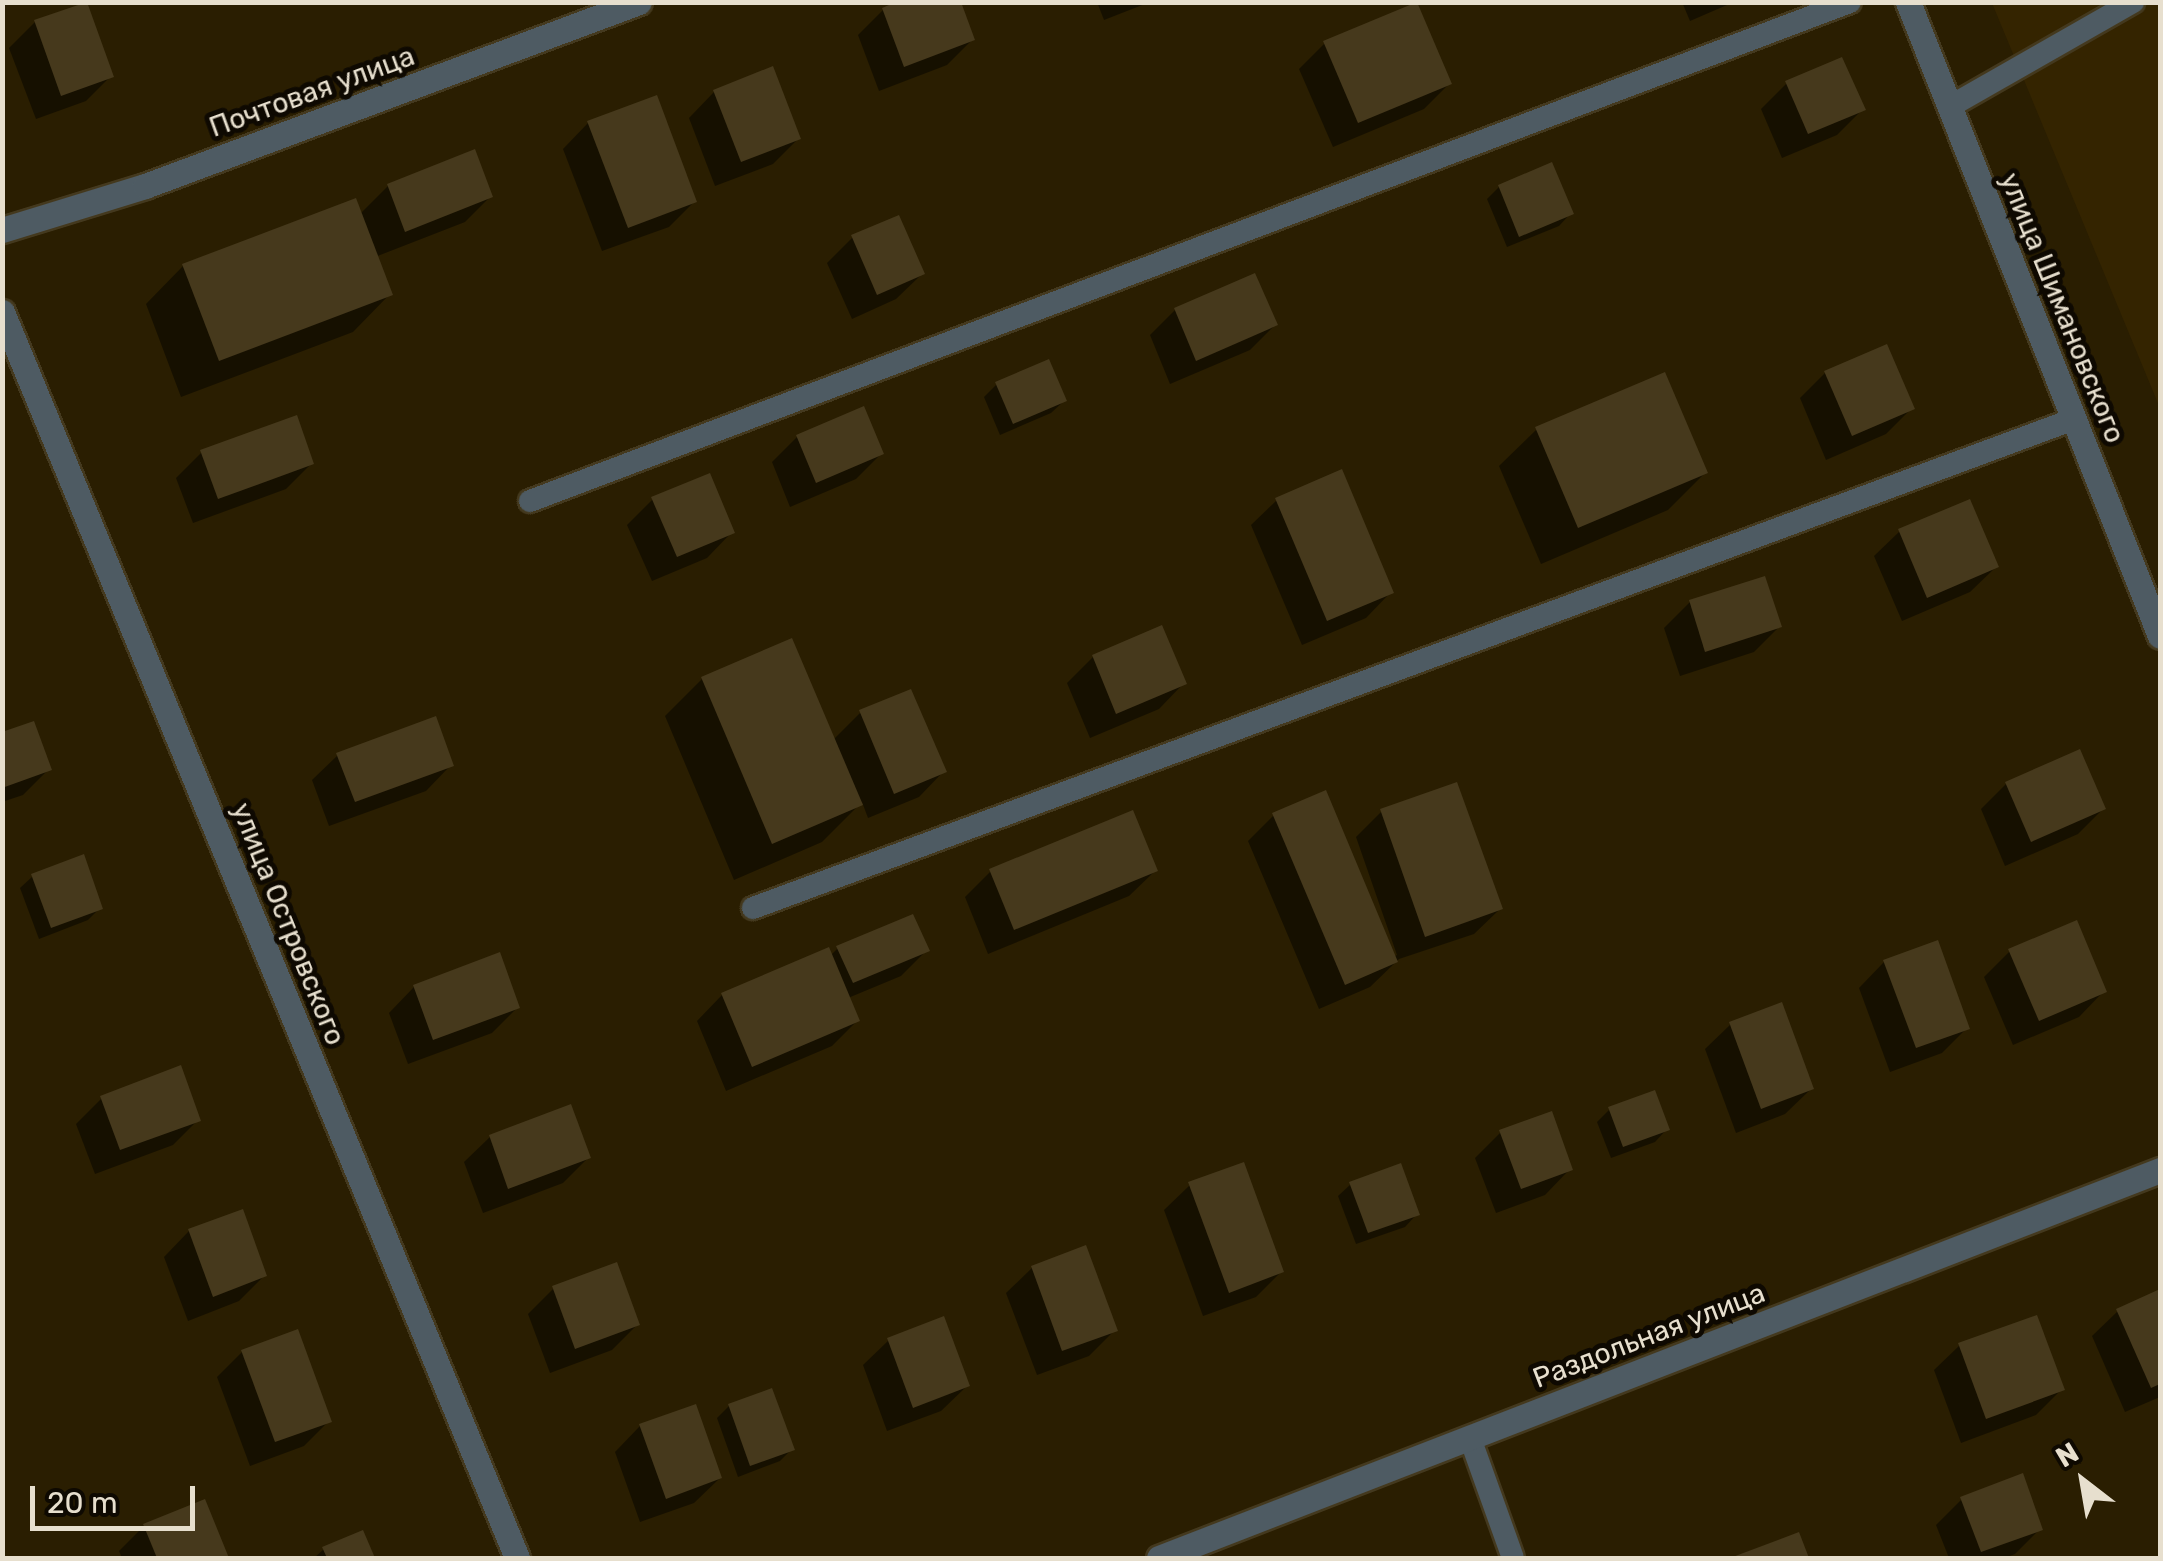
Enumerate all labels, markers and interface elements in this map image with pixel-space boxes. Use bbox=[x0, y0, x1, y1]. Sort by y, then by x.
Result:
street label: Почтовая улица bbox=[205, 39, 419, 145]
street label: улица Шимановского bbox=[1992, 168, 2132, 448]
street label: улица Островского bbox=[224, 798, 352, 1050]
street label: Раздольная улица bbox=[1528, 1276, 1770, 1396]
north arrow bbox=[2033, 1431, 2133, 1531]
text: N bbox=[2050, 1436, 2084, 1474]
scale bar bbox=[35, 1466, 200, 1528]
text: 20 m bbox=[47, 1485, 118, 1521]

